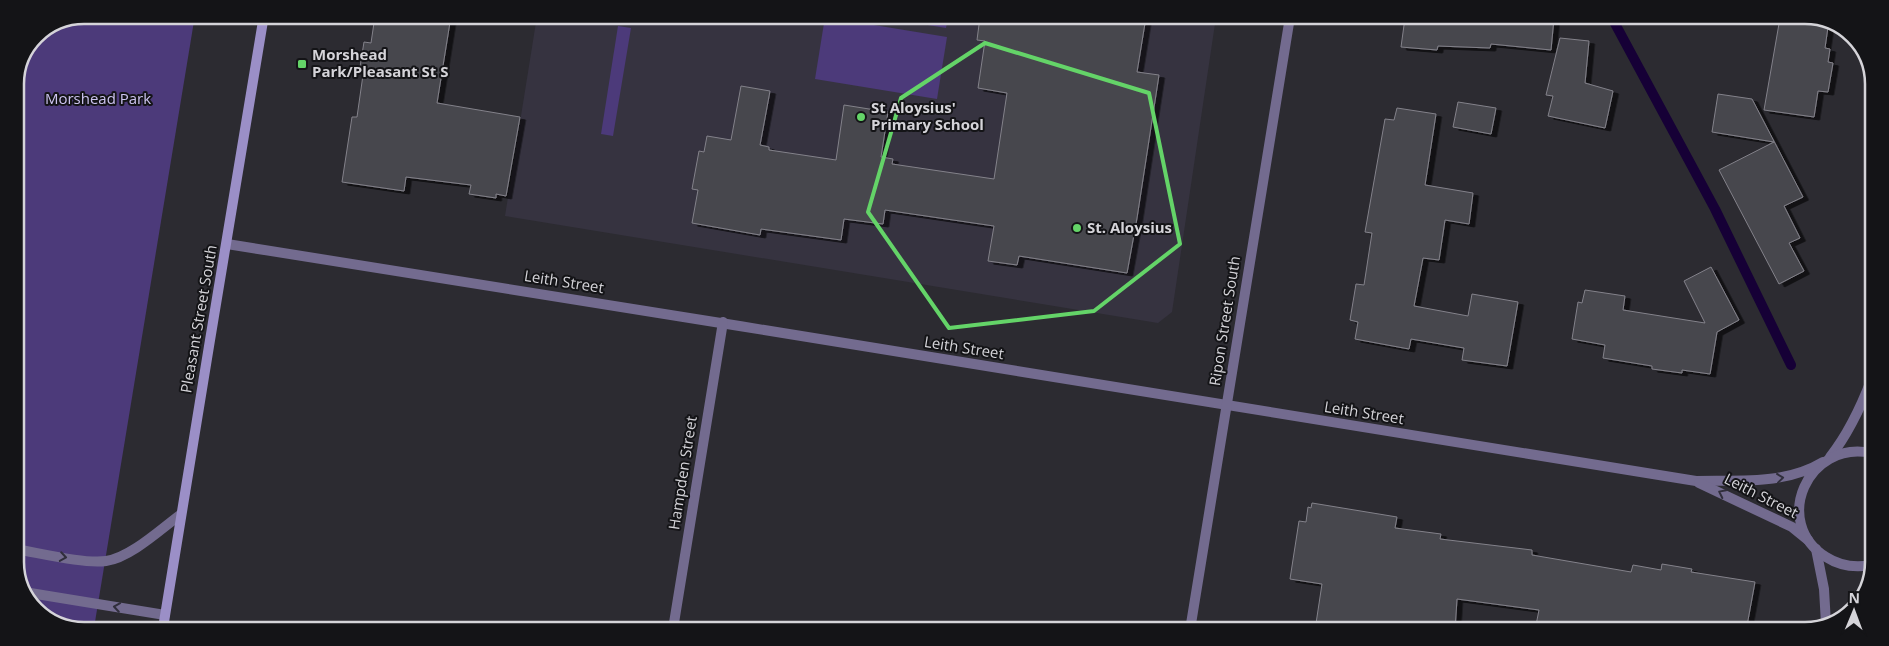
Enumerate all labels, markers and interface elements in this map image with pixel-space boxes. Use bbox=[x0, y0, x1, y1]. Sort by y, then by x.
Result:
place label: Morshead Park/Pleasant St S bbox=[312, 44, 448, 81]
marker: Morshead Park/Pleasant St S bbox=[296, 58, 308, 70]
park label: Morshead Park bbox=[45, 88, 151, 108]
place label: St Aloysius' Primary School bbox=[871, 97, 984, 134]
marker: St Aloysius' Primary School bbox=[855, 111, 867, 123]
place label: St. Aloysius bbox=[1087, 217, 1172, 237]
marker: St. Aloysius bbox=[1071, 222, 1083, 234]
street label: Pleasant Street South bbox=[175, 243, 221, 395]
street label: Ripon Street South bbox=[1204, 255, 1244, 387]
street label: Leith Street bbox=[523, 265, 605, 297]
street label: Leith Street bbox=[923, 331, 1005, 363]
street label: Leith Street bbox=[1323, 396, 1405, 428]
street label: Hampden Street bbox=[663, 414, 701, 531]
street label: Leith Street bbox=[1721, 468, 1802, 522]
one-way arrow bbox=[1776, 473, 1784, 484]
one-way arrow bbox=[1718, 489, 1727, 500]
one-way arrow bbox=[59, 551, 68, 561]
north arrow bbox=[1829, 586, 1879, 636]
text: N bbox=[1848, 588, 1860, 607]
one-way arrow bbox=[112, 603, 121, 613]

